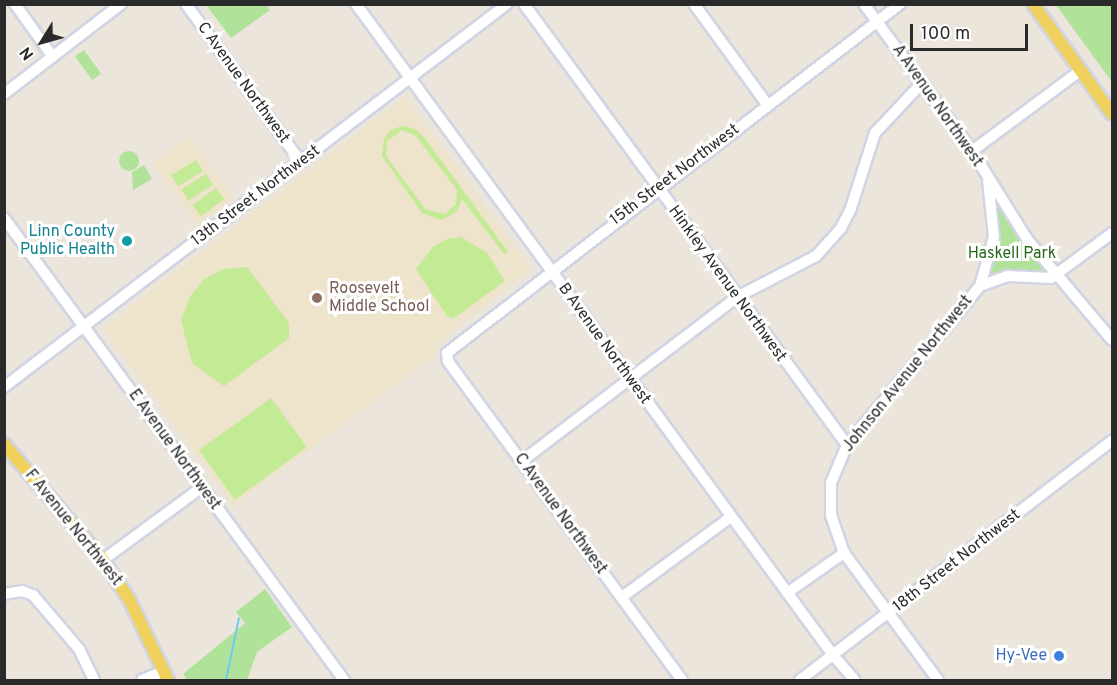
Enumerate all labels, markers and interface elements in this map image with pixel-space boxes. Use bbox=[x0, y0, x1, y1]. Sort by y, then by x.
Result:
north arrow bbox=[12, 12, 72, 72]
scale bar bbox=[913, 12, 1032, 50]
street label: C Avenue Northwest bbox=[192, 18, 294, 148]
text: 100 m bbox=[921, 23, 970, 46]
street label: A Avenue Northwest bbox=[887, 41, 987, 171]
text: N bbox=[16, 42, 39, 63]
street label: 15th Street Northwest bbox=[607, 120, 743, 230]
street label: 13th Street Northwest bbox=[188, 141, 324, 251]
street label: Hinkley Avenue Northwest bbox=[664, 202, 790, 366]
place label: Linn County Public Health bbox=[20, 222, 115, 260]
marker: Linn County Public Health bbox=[120, 234, 134, 248]
park label: Haskell Park bbox=[968, 244, 1056, 264]
place label: Roosevelt Middle School bbox=[329, 279, 429, 317]
street label: B Avenue Northwest bbox=[553, 279, 655, 409]
marker: Roosevelt Middle School bbox=[310, 291, 324, 305]
street label: Johnson Avenue Northwest bbox=[839, 292, 977, 456]
street label: E Avenue Northwest bbox=[124, 386, 224, 514]
street label: C Avenue Northwest bbox=[509, 449, 611, 579]
street label: F Avenue Northwest bbox=[20, 466, 126, 590]
street label: 18th Street Northwest bbox=[890, 505, 1024, 617]
place label: Hy-Vee bbox=[995, 646, 1047, 666]
marker: Hy-Vee bbox=[1052, 649, 1066, 663]

